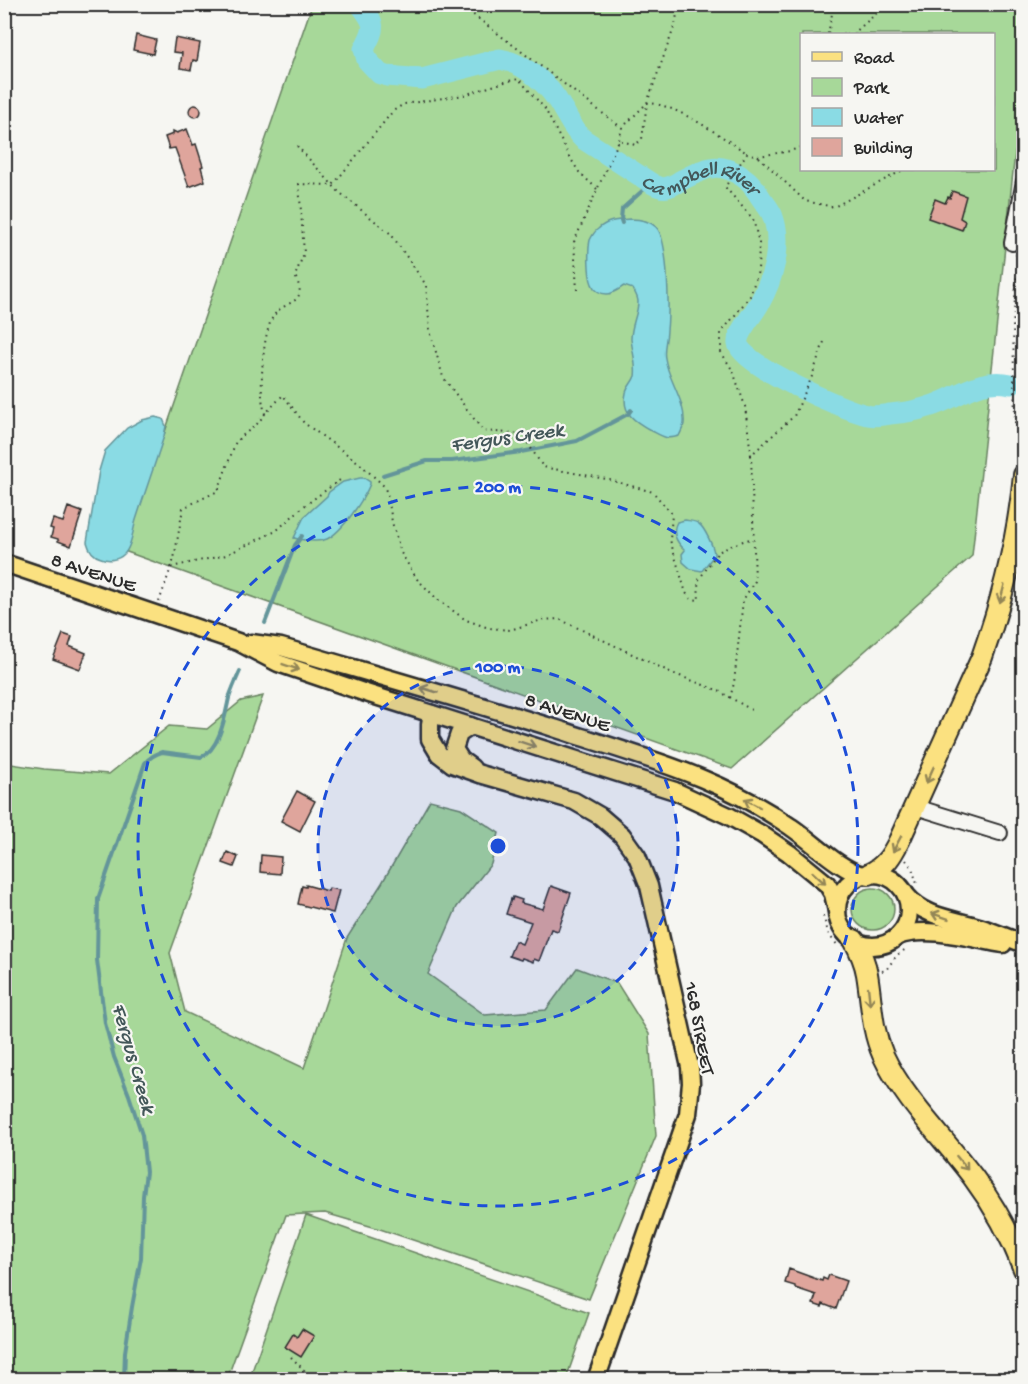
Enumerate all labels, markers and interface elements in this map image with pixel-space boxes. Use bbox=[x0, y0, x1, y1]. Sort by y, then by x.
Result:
legend bbox=[800, 33, 995, 171]
text: Road bbox=[854, 49, 895, 70]
text: Park bbox=[853, 79, 890, 100]
text: Water bbox=[854, 109, 904, 130]
text: Building bbox=[853, 139, 913, 160]
water label: Campbell River bbox=[635, 158, 766, 204]
water label: Fergus Creek bbox=[450, 419, 568, 460]
text: 200 m bbox=[475, 478, 521, 499]
street label: 8 AVENUE bbox=[47, 550, 140, 599]
one-way arrow bbox=[996, 584, 1007, 603]
text: 100 m bbox=[475, 658, 521, 679]
one-way arrow bbox=[281, 662, 300, 673]
one-way arrow bbox=[420, 684, 439, 695]
street label: 8 AVENUE bbox=[521, 690, 614, 739]
one-way arrow bbox=[517, 739, 536, 750]
one-way arrow bbox=[924, 765, 935, 783]
one-way arrow bbox=[744, 797, 761, 809]
one-way arrow bbox=[891, 835, 903, 853]
centre of rings bbox=[488, 836, 508, 856]
one-way arrow bbox=[812, 871, 827, 885]
one-way arrow bbox=[931, 910, 950, 921]
street label: 168 STREET bbox=[677, 979, 718, 1078]
one-way arrow bbox=[864, 986, 875, 1006]
water label: Fergus Creek bbox=[104, 1001, 160, 1119]
one-way arrow bbox=[955, 1155, 968, 1171]

